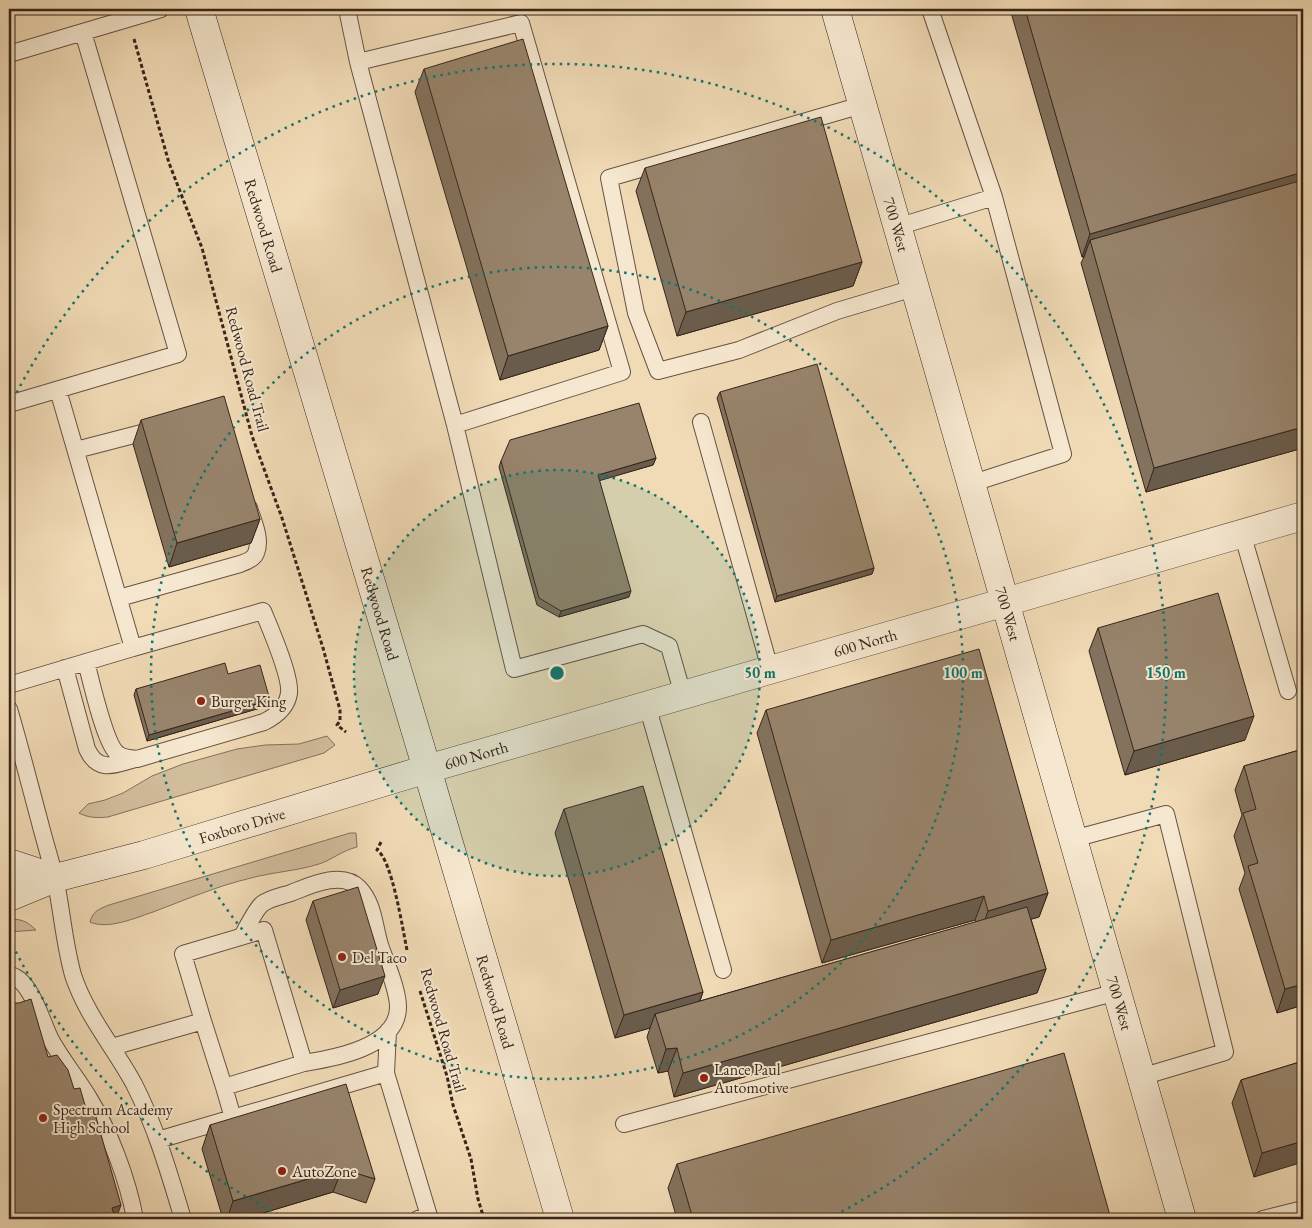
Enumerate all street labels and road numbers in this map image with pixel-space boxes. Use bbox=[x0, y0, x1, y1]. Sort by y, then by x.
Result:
street label: Redwood Road bbox=[239, 176, 288, 276]
street label: 700 West bbox=[878, 195, 914, 254]
street label: Redwood Road Trail bbox=[221, 304, 274, 434]
street label: Redwood Road bbox=[356, 564, 404, 664]
street label: 700 West bbox=[990, 584, 1026, 643]
street label: 600 North bbox=[831, 624, 900, 662]
street label: 600 North bbox=[442, 736, 511, 775]
street label: Foxboro Drive bbox=[196, 803, 288, 849]
street label: Redwood Road bbox=[471, 952, 519, 1052]
street label: Redwood Road Trail bbox=[416, 965, 471, 1095]
street label: 700 West bbox=[1102, 973, 1137, 1033]

